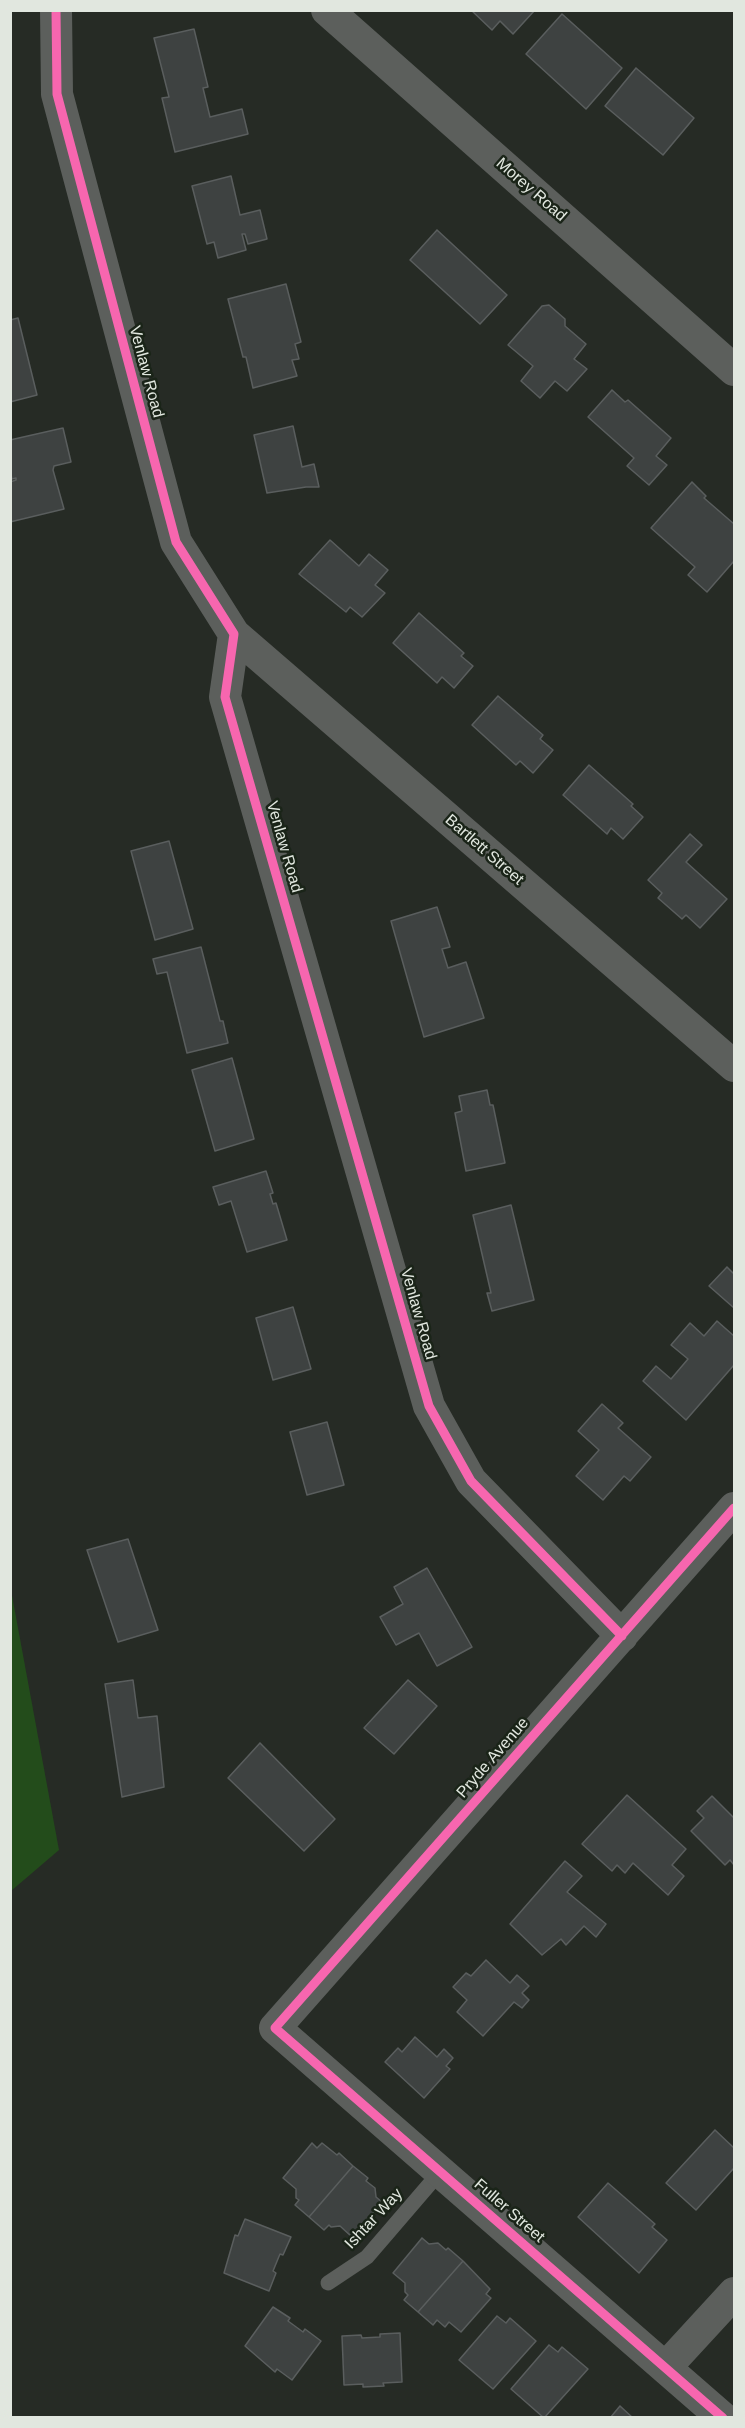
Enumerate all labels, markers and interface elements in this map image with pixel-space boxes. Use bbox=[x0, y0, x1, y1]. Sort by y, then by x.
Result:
street label: Morey Road bbox=[492, 154, 570, 226]
street label: Venlaw Road bbox=[125, 324, 167, 420]
street label: Venlaw Road bbox=[262, 799, 306, 895]
street label: Bartlett Street bbox=[441, 811, 527, 889]
street label: Venlaw Road bbox=[396, 1266, 440, 1362]
street label: Pryde Avenue bbox=[453, 1714, 533, 1802]
street label: Fuller Street bbox=[470, 2175, 548, 2247]
street label: Ishtar Way bbox=[341, 2185, 407, 2253]

